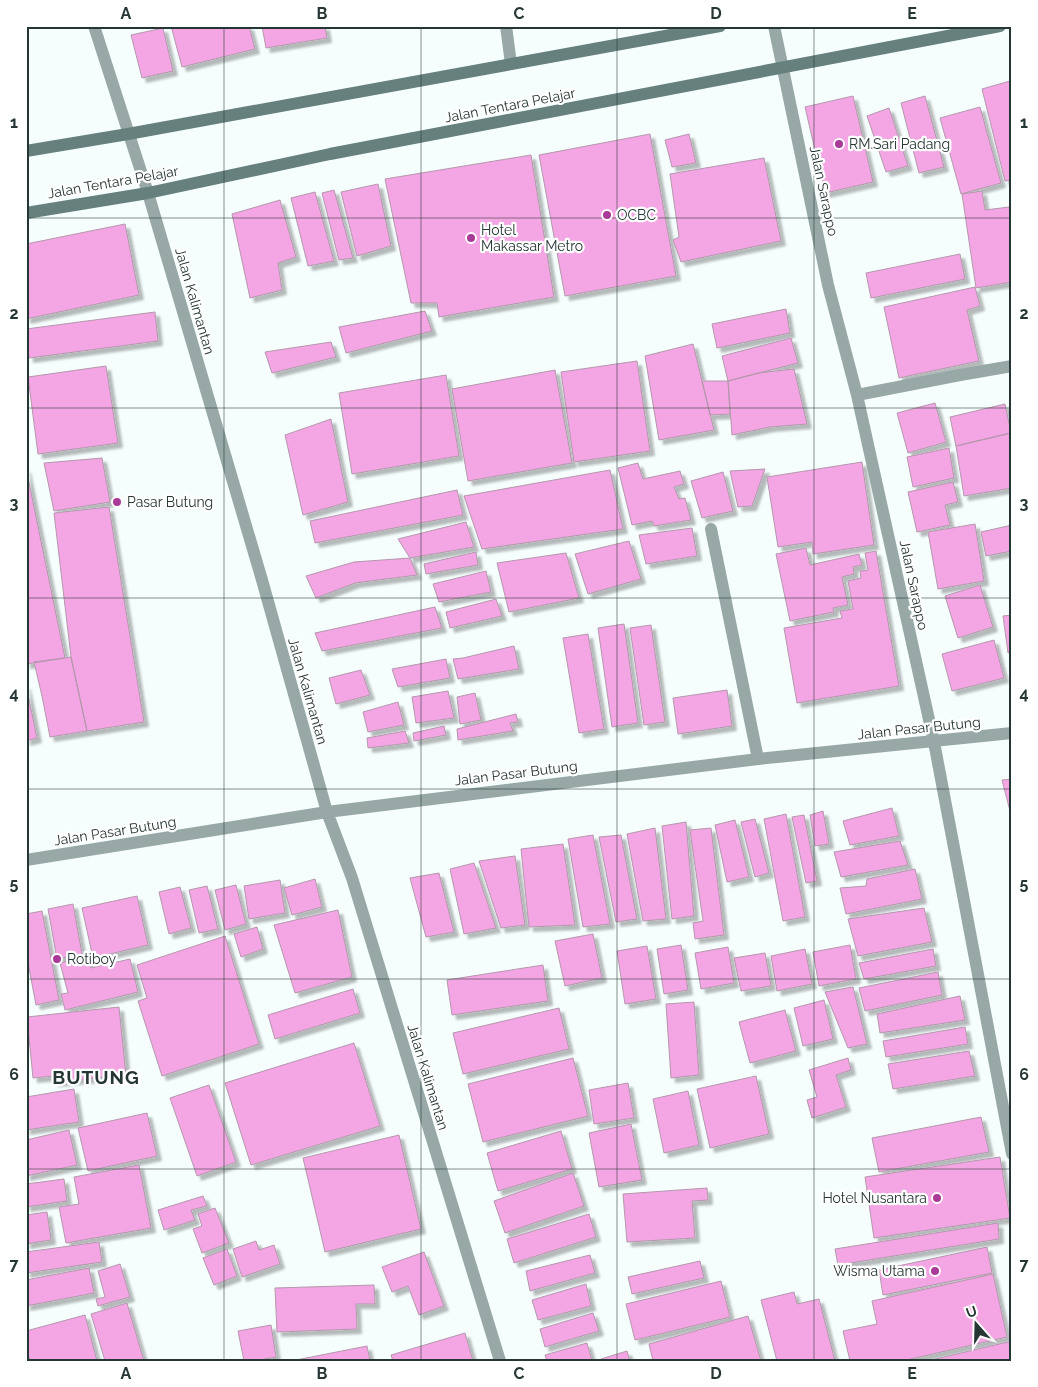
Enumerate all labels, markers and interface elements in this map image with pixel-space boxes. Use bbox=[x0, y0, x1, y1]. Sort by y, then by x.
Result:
text: A bbox=[121, 4, 132, 23]
text: B bbox=[317, 4, 328, 23]
text: C bbox=[514, 4, 525, 23]
text: D bbox=[710, 4, 722, 23]
text: E bbox=[907, 4, 917, 23]
street label: Jalan Tentara Pelajar bbox=[443, 84, 577, 126]
text: 1 bbox=[10, 113, 18, 132]
text: 1 bbox=[1020, 113, 1028, 132]
place label: RM.Sari Padang bbox=[849, 136, 950, 152]
marker: RM.Sari Padang bbox=[833, 138, 845, 150]
street label: Jalan Sarappo bbox=[807, 145, 841, 237]
street label: Jalan Tentara Pelajar bbox=[46, 163, 180, 201]
place label: OCBC bbox=[617, 207, 656, 223]
marker: OCBC bbox=[601, 209, 613, 221]
place label: Hotel Makassar Metro bbox=[481, 222, 583, 254]
marker: Hotel Makassar Metro bbox=[465, 232, 477, 244]
street label: Jalan Kalimantan bbox=[172, 246, 218, 356]
text: 2 bbox=[9, 304, 19, 323]
text: 2 bbox=[1019, 304, 1029, 323]
text: 3 bbox=[10, 494, 19, 513]
place label: Pasar Butung bbox=[127, 494, 213, 510]
text: 3 bbox=[1020, 494, 1029, 513]
marker: Pasar Butung bbox=[111, 496, 123, 508]
street label: Jalan Sarappo bbox=[897, 539, 931, 631]
street label: Jalan Kalimantan bbox=[285, 636, 331, 746]
text: 4 bbox=[9, 684, 19, 703]
text: 4 bbox=[1019, 684, 1029, 703]
street label: Jalan Pasar Butung bbox=[857, 714, 981, 742]
street label: Jalan Pasar Butung bbox=[454, 758, 578, 788]
street label: Jalan Pasar Butung bbox=[53, 813, 177, 849]
text: 5 bbox=[10, 874, 19, 893]
text: 5 bbox=[1020, 874, 1029, 893]
place label: Rotiboy bbox=[67, 951, 117, 967]
marker: Rotiboy bbox=[51, 953, 63, 965]
street label: Jalan Kalimantan bbox=[404, 1022, 452, 1132]
text: 6 bbox=[9, 1065, 19, 1084]
text: 6 bbox=[1019, 1065, 1029, 1084]
district label: BUTUNG bbox=[52, 1066, 140, 1088]
place label: Hotel Nusantara bbox=[822, 1190, 927, 1206]
marker: Hotel Nusantara bbox=[931, 1192, 943, 1204]
text: 7 bbox=[10, 1255, 19, 1274]
text: 7 bbox=[1020, 1255, 1029, 1274]
place label: Wisma Utama bbox=[833, 1263, 925, 1279]
marker: Wisma Utama bbox=[929, 1265, 941, 1277]
north arrow bbox=[950, 1300, 1000, 1350]
text: U bbox=[964, 1302, 979, 1321]
text: A bbox=[121, 1364, 132, 1383]
text: B bbox=[317, 1364, 328, 1383]
text: C bbox=[514, 1364, 525, 1383]
text: D bbox=[710, 1364, 722, 1383]
text: E bbox=[907, 1364, 917, 1383]

